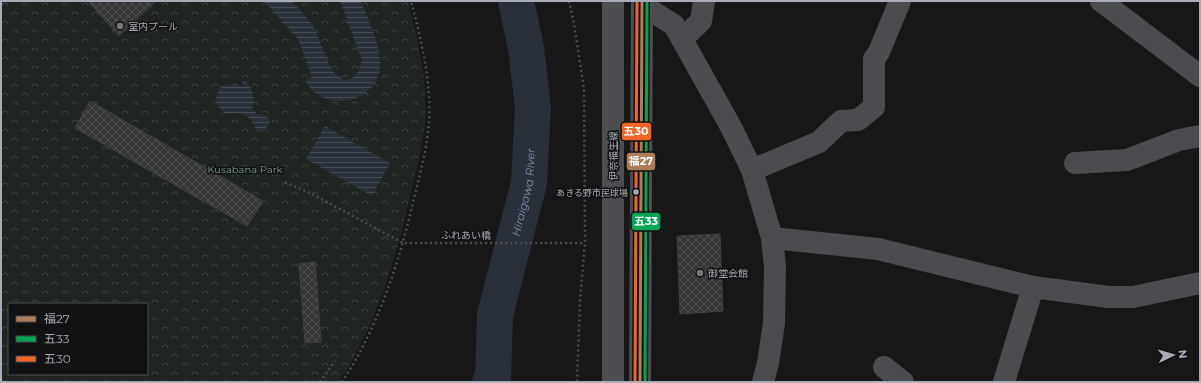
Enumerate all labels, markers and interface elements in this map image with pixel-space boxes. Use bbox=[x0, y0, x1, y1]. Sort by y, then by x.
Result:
place label: 室内プール bbox=[128, 20, 178, 33]
marker: 室内プール bbox=[115, 21, 125, 31]
line badge: 五30 bbox=[621, 122, 652, 141]
text: 五30 bbox=[624, 124, 649, 138]
street label: 伊奈福生線 bbox=[607, 131, 620, 181]
water label: Hiraigawa River bbox=[509, 147, 538, 238]
line badge: 福27 bbox=[626, 152, 656, 171]
text: 福27 bbox=[629, 154, 653, 168]
park label: Kusabana Park bbox=[207, 163, 283, 176]
place label: あきる野市民球場 bbox=[556, 187, 628, 198]
marker: あきる野市民球場 bbox=[631, 187, 641, 197]
line badge: 五33 bbox=[631, 212, 661, 231]
text: 五33 bbox=[634, 214, 658, 228]
street label: ふれあい橋 bbox=[441, 229, 491, 242]
place label: 御堂会館 bbox=[708, 267, 748, 280]
marker: 御堂会館 bbox=[695, 268, 705, 278]
legend bbox=[8, 303, 148, 375]
text: 福27 bbox=[44, 311, 70, 326]
text: 五33 bbox=[44, 331, 70, 346]
north arrow bbox=[1153, 335, 1193, 375]
text: N bbox=[1176, 349, 1190, 359]
text: 五30 bbox=[44, 351, 71, 366]

